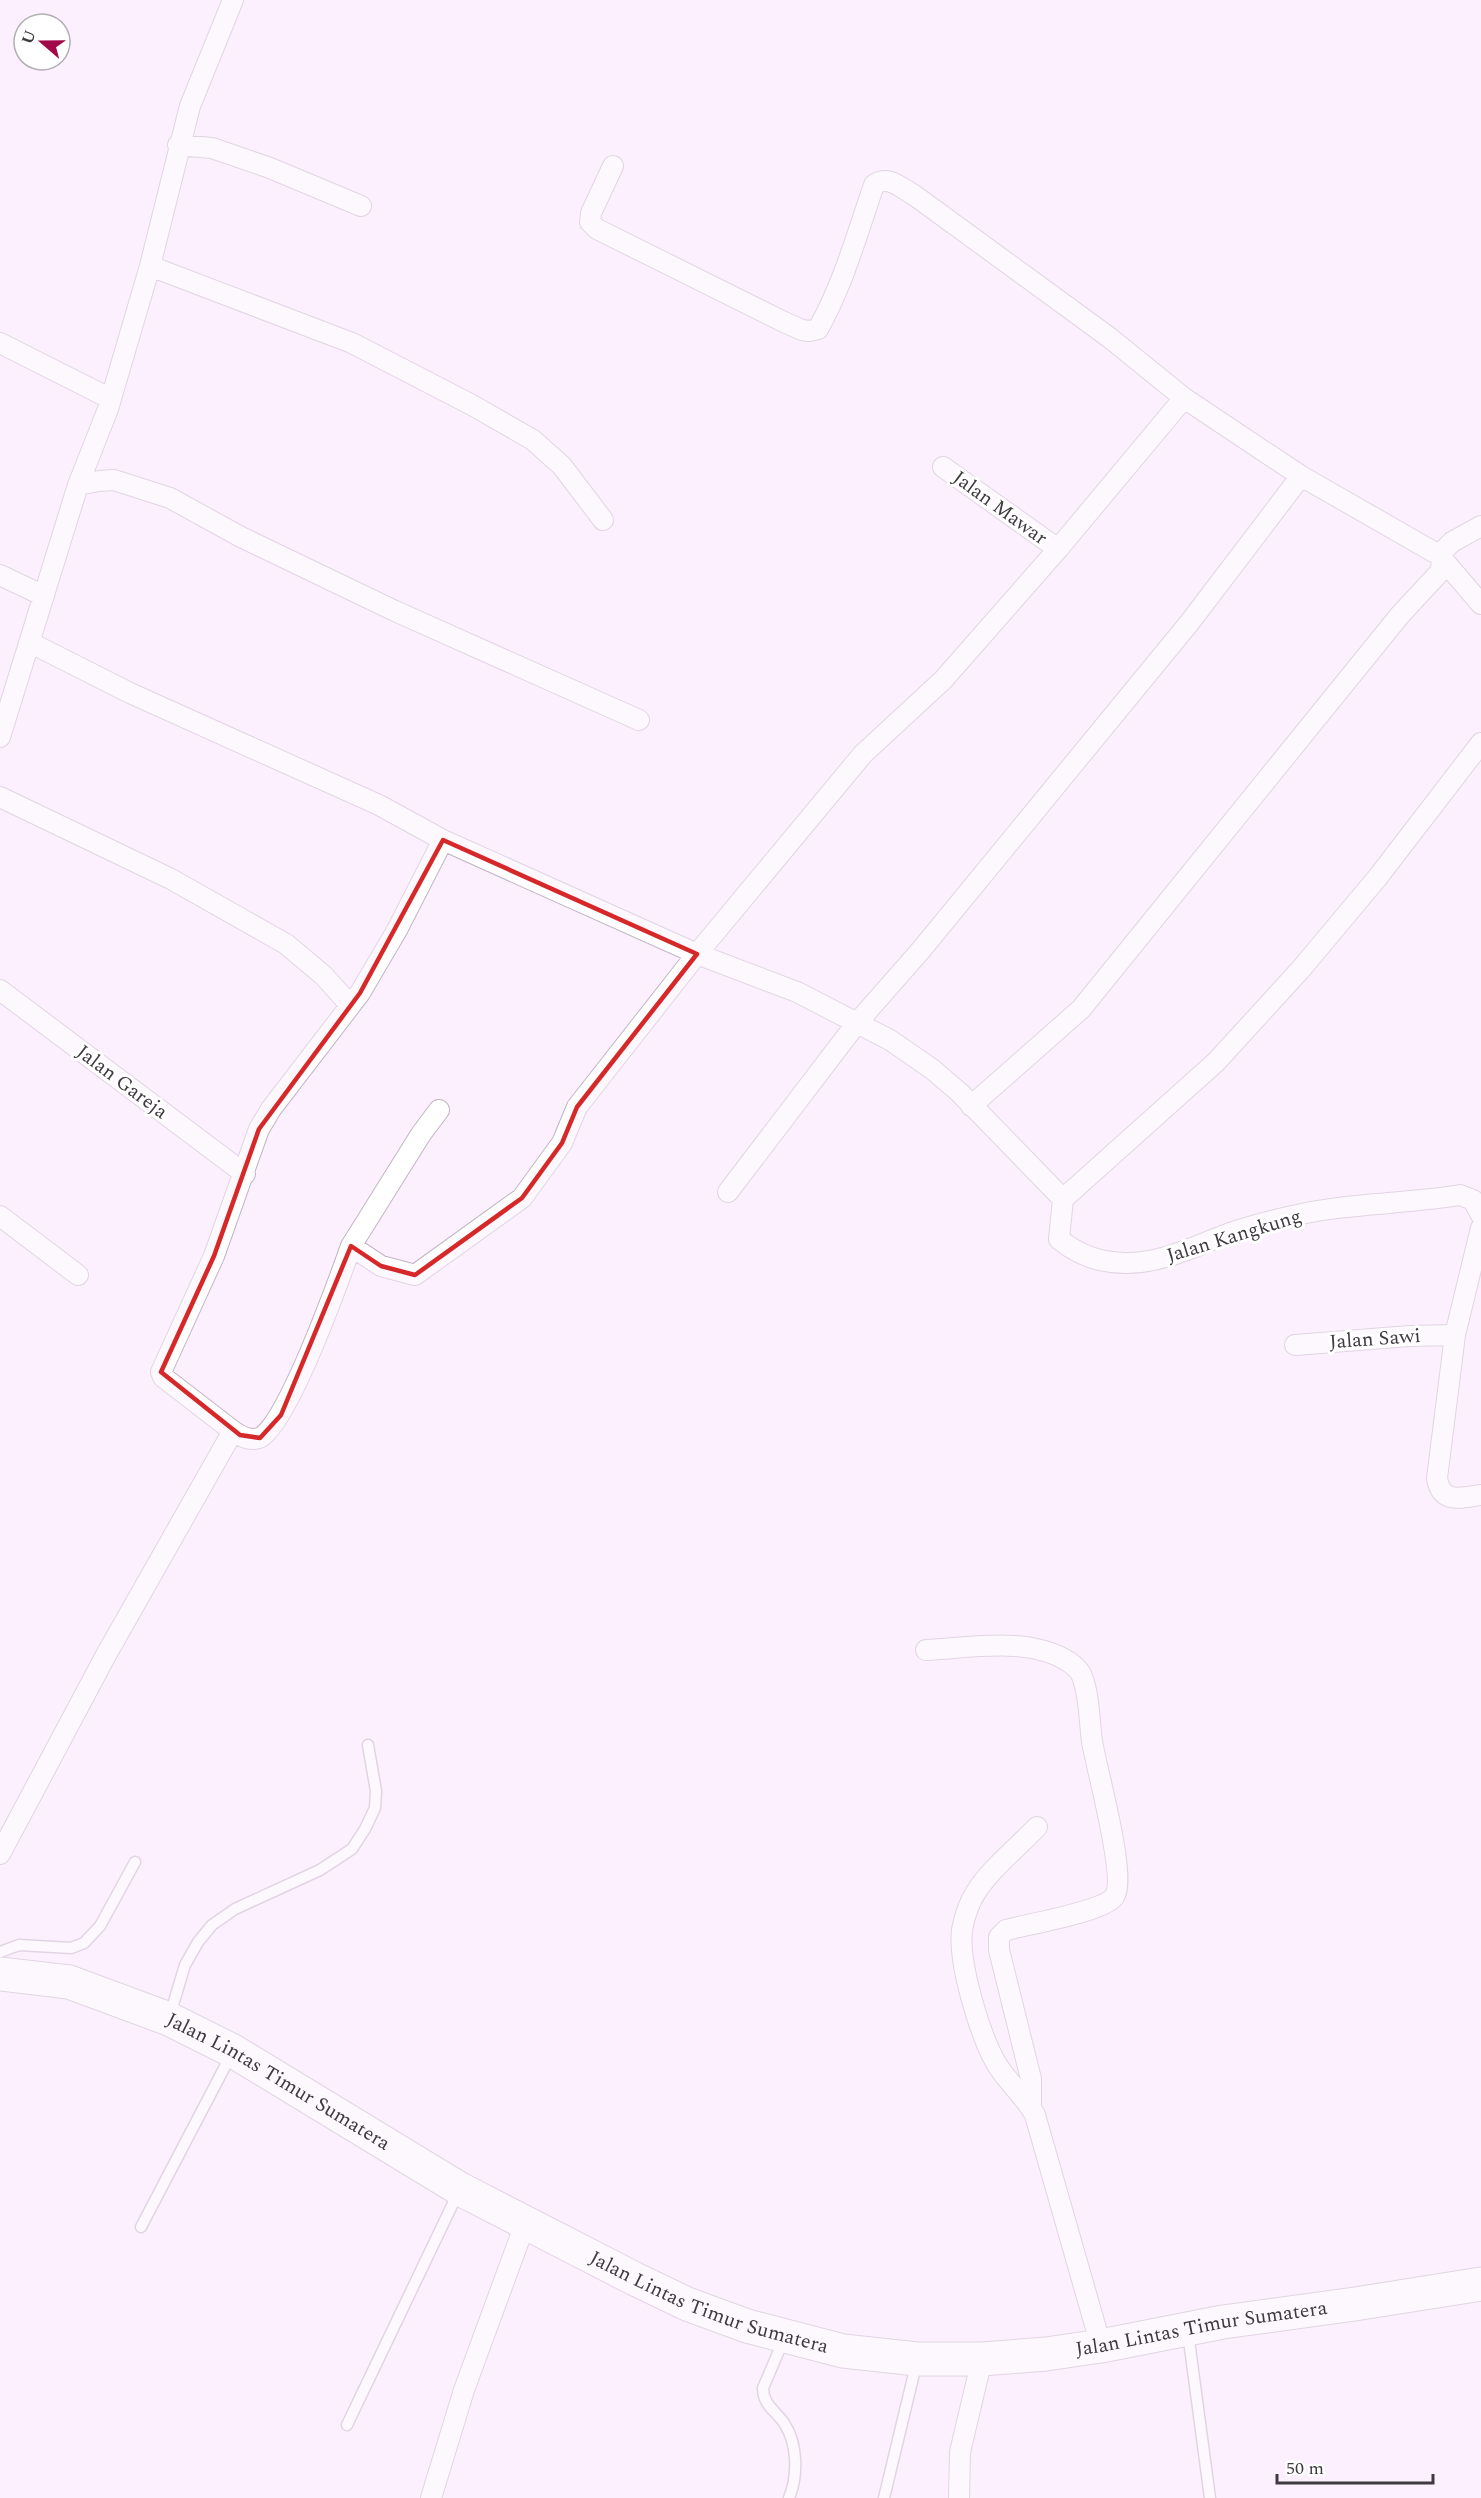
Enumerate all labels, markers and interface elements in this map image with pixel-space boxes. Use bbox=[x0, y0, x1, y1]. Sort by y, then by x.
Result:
north arrow bbox=[12, 12, 72, 72]
text: U bbox=[15, 27, 42, 48]
street label: Jalan Mawar bbox=[946, 463, 1054, 553]
street label: Jalan Gareja bbox=[70, 1038, 174, 1127]
street label: Jalan Kangkung bbox=[1163, 1201, 1305, 1271]
street label: Jalan Sawi bbox=[1328, 1321, 1422, 1357]
street label: Jalan Lintas Timur Sumatera bbox=[161, 2005, 396, 2158]
street label: Jalan Lintas Timur Sumatera bbox=[584, 2243, 832, 2362]
street label: Jalan Lintas Timur Sumatera bbox=[1074, 2293, 1329, 2365]
scale bar bbox=[1277, 2447, 1433, 2485]
text: 50 m bbox=[1286, 2455, 1324, 2482]

